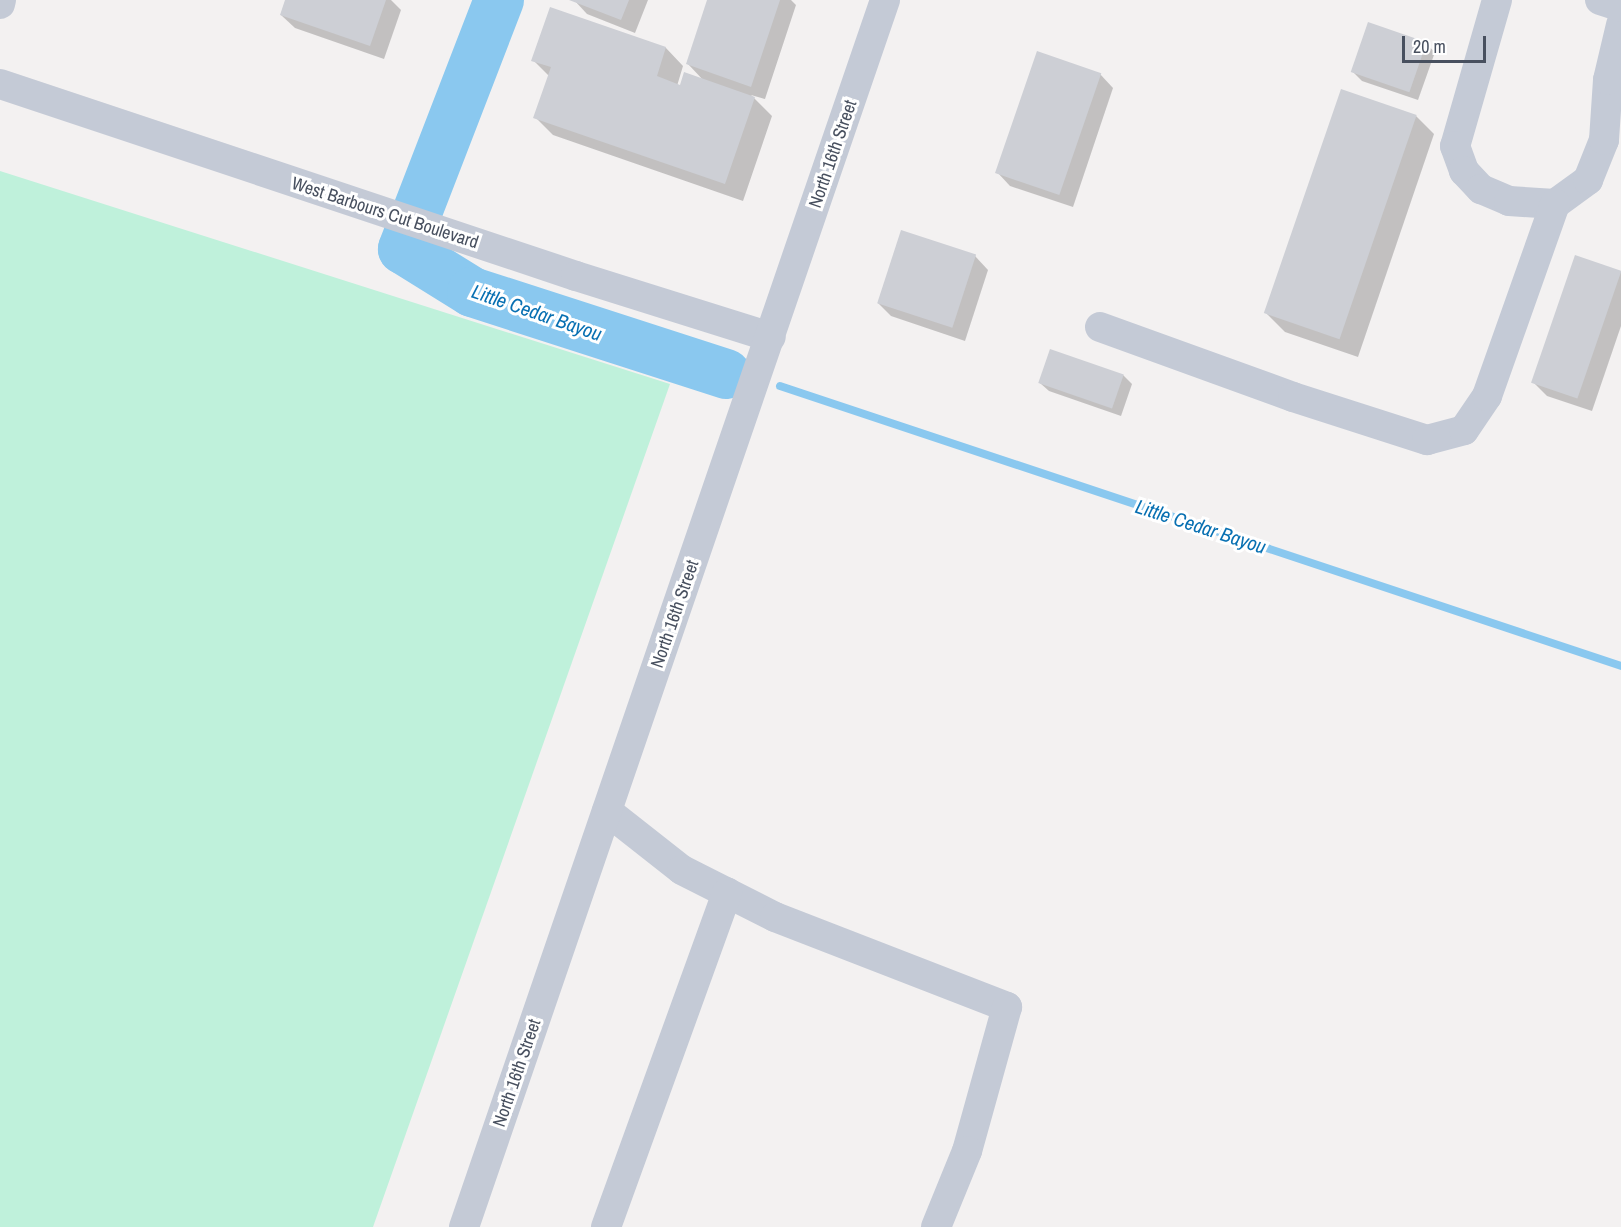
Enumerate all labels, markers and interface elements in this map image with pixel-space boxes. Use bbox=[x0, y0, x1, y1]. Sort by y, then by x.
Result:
scale bar bbox=[1405, 24, 1489, 62]
text: 20 m bbox=[1413, 34, 1446, 59]
street label: North 16th Street bbox=[804, 97, 862, 211]
street label: West Barbours Cut Boulevard bbox=[289, 173, 481, 253]
water label: Little Cedar Bayou bbox=[469, 279, 605, 345]
water label: Little Cedar Bayou bbox=[1133, 494, 1269, 558]
street label: North 16th Street bbox=[646, 557, 704, 671]
street label: North 16th Street bbox=[488, 1016, 546, 1130]

